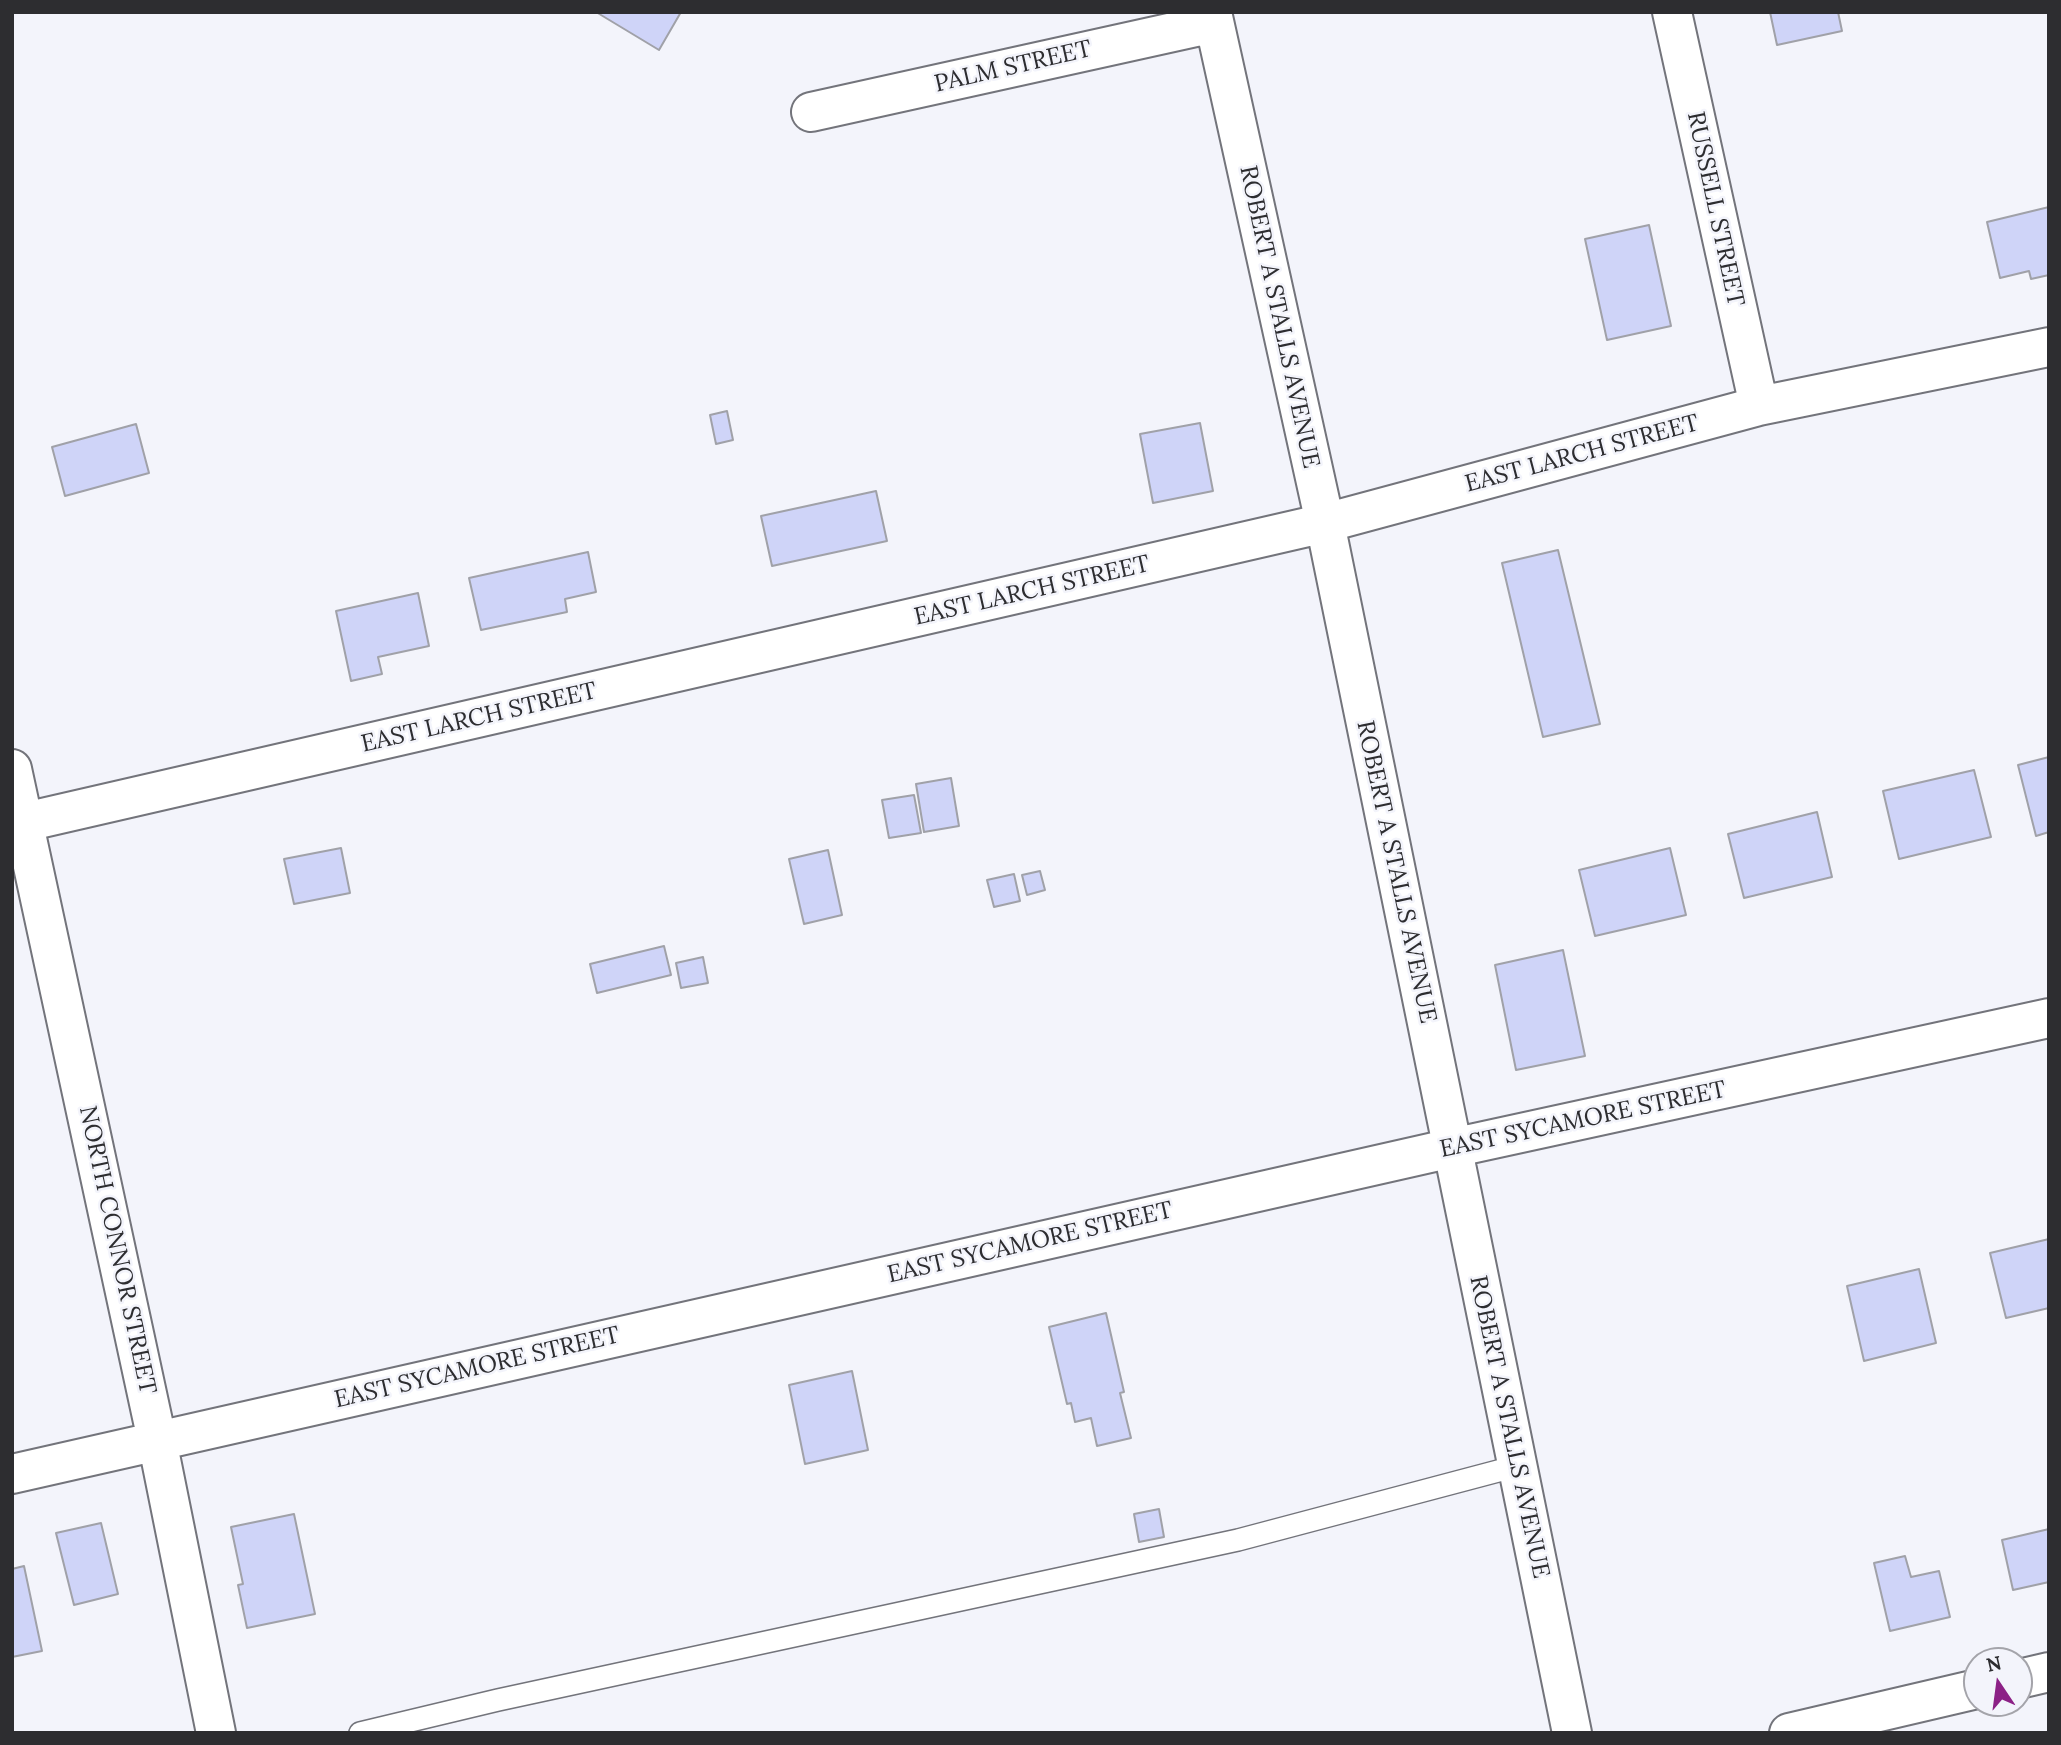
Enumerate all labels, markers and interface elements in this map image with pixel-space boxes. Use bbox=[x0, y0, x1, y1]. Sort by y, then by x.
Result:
street label: PALM STREET bbox=[932, 35, 1094, 99]
street label: RUSSELL STREET bbox=[1680, 109, 1750, 309]
street label: ROBERT A STALLS AVENUE bbox=[1233, 163, 1325, 471]
street label: EAST LARCH STREET bbox=[1462, 409, 1702, 499]
street label: EAST LARCH STREET bbox=[912, 550, 1152, 632]
street label: EAST LARCH STREET bbox=[359, 677, 599, 759]
street label: ROBERT A STALLS AVENUE bbox=[1350, 718, 1442, 1026]
street label: EAST SYCAMORE STREET bbox=[1437, 1076, 1729, 1164]
street label: NORTH CONNOR STREET bbox=[72, 1103, 162, 1397]
street label: EAST SYCAMORE STREET bbox=[885, 1196, 1175, 1290]
street label: ROBERT A STALLS AVENUE bbox=[1463, 1273, 1555, 1581]
street label: EAST SYCAMORE STREET bbox=[332, 1321, 622, 1415]
north arrow bbox=[1963, 1647, 2033, 1717]
text: N bbox=[1984, 1650, 2004, 1677]

